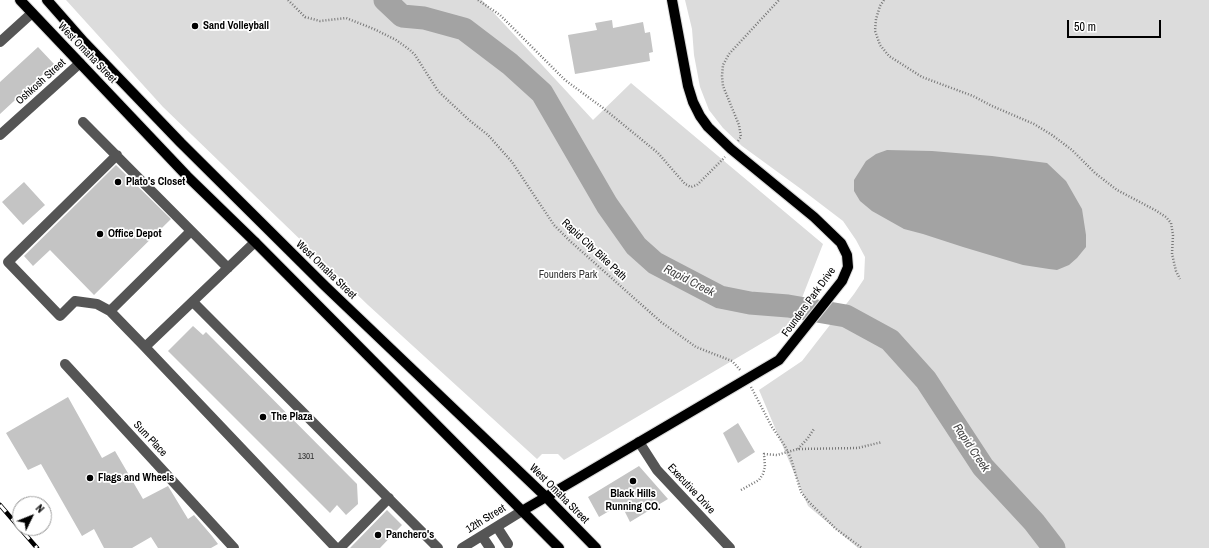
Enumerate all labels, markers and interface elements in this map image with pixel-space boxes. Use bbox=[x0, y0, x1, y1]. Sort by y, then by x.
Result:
scale bar bbox=[1069, 12, 1163, 38]
place label: Sand Volleyball bbox=[203, 19, 269, 33]
text: 50 m bbox=[1074, 19, 1096, 35]
street label: West Omaha Street bbox=[55, 20, 119, 86]
marker: Sand Volleyball bbox=[190, 21, 200, 31]
street label: Oshkosh Street bbox=[13, 56, 69, 108]
place label: Plato's Closet bbox=[126, 175, 185, 189]
marker: Plato's Closet bbox=[113, 177, 123, 187]
street label: Rapid City Bike Path bbox=[559, 216, 629, 284]
place label: Office Depot bbox=[108, 227, 162, 241]
marker: Office Depot bbox=[95, 229, 105, 239]
street label: West Omaha Street bbox=[293, 238, 359, 302]
water label: Rapid Creek bbox=[661, 262, 717, 300]
street label: Founders Park Drive bbox=[779, 265, 839, 339]
park label: Founders Park bbox=[539, 268, 597, 282]
place label: The Plaza bbox=[271, 410, 313, 424]
marker: The Plaza bbox=[258, 412, 268, 422]
street label: Sum Place bbox=[130, 419, 170, 459]
water label: Rapid Creek bbox=[950, 421, 992, 475]
house number: 1301 bbox=[298, 452, 314, 462]
street label: West Omaha Street bbox=[526, 461, 592, 527]
street label: Executive Drive bbox=[664, 461, 718, 517]
place label: Flags and Wheels bbox=[98, 471, 174, 485]
marker: Flags and Wheels bbox=[85, 473, 95, 483]
marker: Black Hills Running CO. bbox=[628, 476, 638, 486]
place label: Black Hills Running CO. bbox=[605, 487, 661, 513]
north arrow bbox=[12, 496, 52, 536]
text: N bbox=[33, 501, 47, 516]
street label: 12th Street bbox=[464, 502, 508, 536]
place label: Panchero's bbox=[386, 528, 434, 542]
marker: Panchero's bbox=[373, 530, 383, 540]

